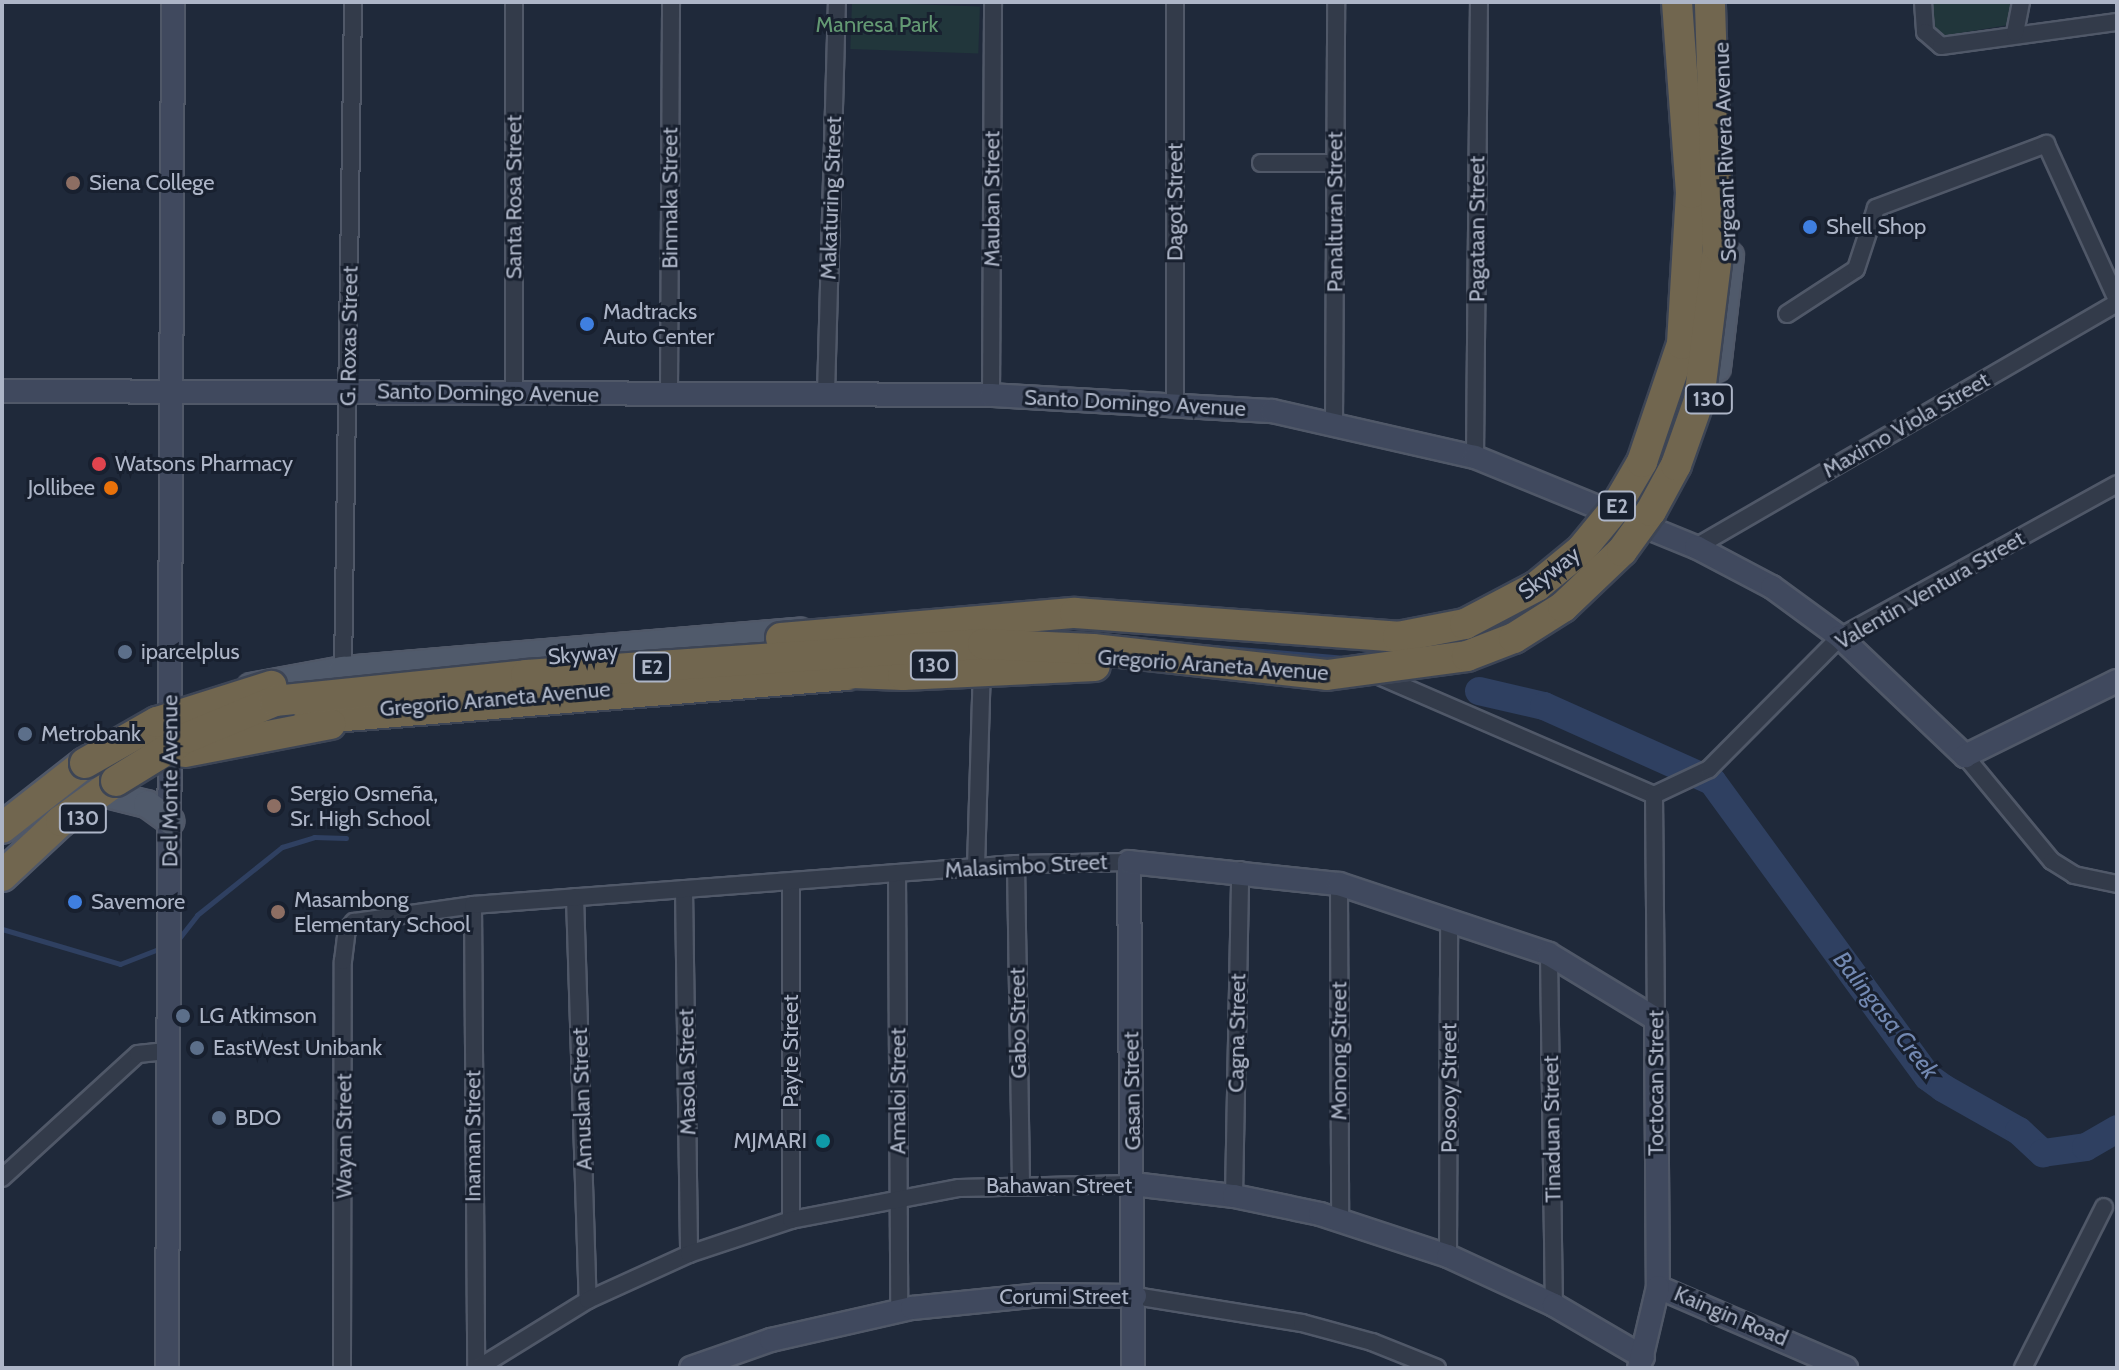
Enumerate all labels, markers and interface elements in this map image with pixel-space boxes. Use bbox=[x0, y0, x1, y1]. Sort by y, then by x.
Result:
park label: Manresa Park bbox=[816, 12, 938, 38]
street label: Sergeant Rivera Avenue bbox=[1708, 42, 1742, 262]
street label: Santa Rosa Street bbox=[501, 115, 527, 279]
street label: Makaturing Street bbox=[815, 116, 847, 280]
street label: Binmaka Street bbox=[657, 127, 683, 269]
street label: Mauban Street bbox=[979, 131, 1005, 267]
street label: Panalturan Street bbox=[1322, 132, 1348, 292]
street label: Dagot Street bbox=[1162, 143, 1188, 261]
street label: Pagataan Street bbox=[1464, 156, 1490, 302]
place label: Siena College bbox=[89, 170, 215, 196]
marker: Siena College bbox=[64, 174, 82, 192]
place label: Shell Shop bbox=[1826, 214, 1926, 240]
marker: Shell Shop bbox=[1801, 218, 1819, 236]
street label: G. Roxas Street bbox=[335, 266, 363, 406]
place label: Madtracks Auto Center bbox=[603, 298, 714, 350]
marker: Madtracks Auto Center bbox=[578, 315, 596, 333]
street label: Maximo Viola Street bbox=[1818, 367, 1994, 483]
street label: Santo Domingo Avenue bbox=[377, 378, 599, 408]
road number: 130 bbox=[1683, 383, 1735, 415]
street label: Santo Domingo Avenue bbox=[1024, 384, 1246, 422]
place label: Watsons Pharmacy bbox=[115, 451, 293, 477]
marker: Watsons Pharmacy bbox=[90, 455, 108, 473]
place label: Jollibee bbox=[28, 475, 95, 501]
marker: Jollibee bbox=[102, 479, 120, 497]
road number: E2 bbox=[1597, 490, 1637, 522]
street label: Valentin Ventura Street bbox=[1831, 525, 2029, 655]
street label: Skyway bbox=[1513, 541, 1585, 605]
street label: Skyway bbox=[547, 638, 619, 670]
place label: iparcelplus bbox=[141, 639, 240, 665]
marker: iparcelplus bbox=[116, 643, 134, 661]
street label: Gregorio Araneta Avenue bbox=[1097, 644, 1329, 686]
road number: 130 bbox=[908, 649, 960, 681]
road number: E2 bbox=[632, 651, 672, 683]
street label: Gregorio Araneta Avenue bbox=[379, 676, 611, 722]
street label: Del Monte Avenue bbox=[157, 695, 183, 867]
place label: Metrobank bbox=[41, 721, 141, 747]
marker: Metrobank bbox=[16, 725, 34, 743]
place label: Sergio Osmeña, Sr. High School bbox=[290, 780, 438, 832]
marker: Sergio Osmeña, Sr. High School bbox=[265, 797, 283, 815]
road number: 130 bbox=[57, 802, 109, 834]
street label: Malasimbo Street bbox=[944, 849, 1108, 883]
place label: Masambong Elementary School bbox=[294, 886, 470, 938]
place label: Savemore bbox=[91, 889, 185, 915]
marker: Savemore bbox=[66, 893, 84, 911]
marker: Masambong Elementary School bbox=[269, 903, 287, 921]
water label: Balingasa Creek bbox=[1827, 946, 1945, 1084]
street label: Gabo Street bbox=[1004, 967, 1032, 1079]
street label: Cagna Street bbox=[1223, 973, 1251, 1093]
street label: Monong Street bbox=[1326, 982, 1352, 1120]
street label: Payte Street bbox=[778, 994, 804, 1108]
place label: LG Atkimson bbox=[199, 1003, 317, 1029]
marker: LG Atkimson bbox=[174, 1007, 192, 1025]
street label: Masola Street bbox=[673, 1008, 701, 1136]
street label: Toctocan Street bbox=[1643, 1010, 1669, 1156]
street label: Posooy Street bbox=[1436, 1023, 1462, 1153]
street label: Amuslan Street bbox=[566, 1027, 598, 1171]
street label: Amaloi Street bbox=[885, 1028, 911, 1154]
street label: Gasan Street bbox=[1118, 1031, 1146, 1151]
place label: EastWest Unibank bbox=[213, 1035, 382, 1061]
marker: EastWest Unibank bbox=[188, 1039, 206, 1057]
street label: Tinaduan Street bbox=[1538, 1055, 1566, 1203]
street label: Inaman Street bbox=[460, 1070, 486, 1202]
street label: Wayan Street bbox=[331, 1073, 357, 1199]
place label: BDO bbox=[235, 1105, 281, 1131]
marker: BDO bbox=[210, 1109, 228, 1127]
place label: MJMARI bbox=[733, 1128, 807, 1154]
marker: MJMARI bbox=[814, 1132, 832, 1150]
street label: Bahawan Street bbox=[986, 1173, 1132, 1199]
street label: Kaingin Road bbox=[1670, 1280, 1792, 1352]
street label: Corumi Street bbox=[999, 1284, 1129, 1310]

